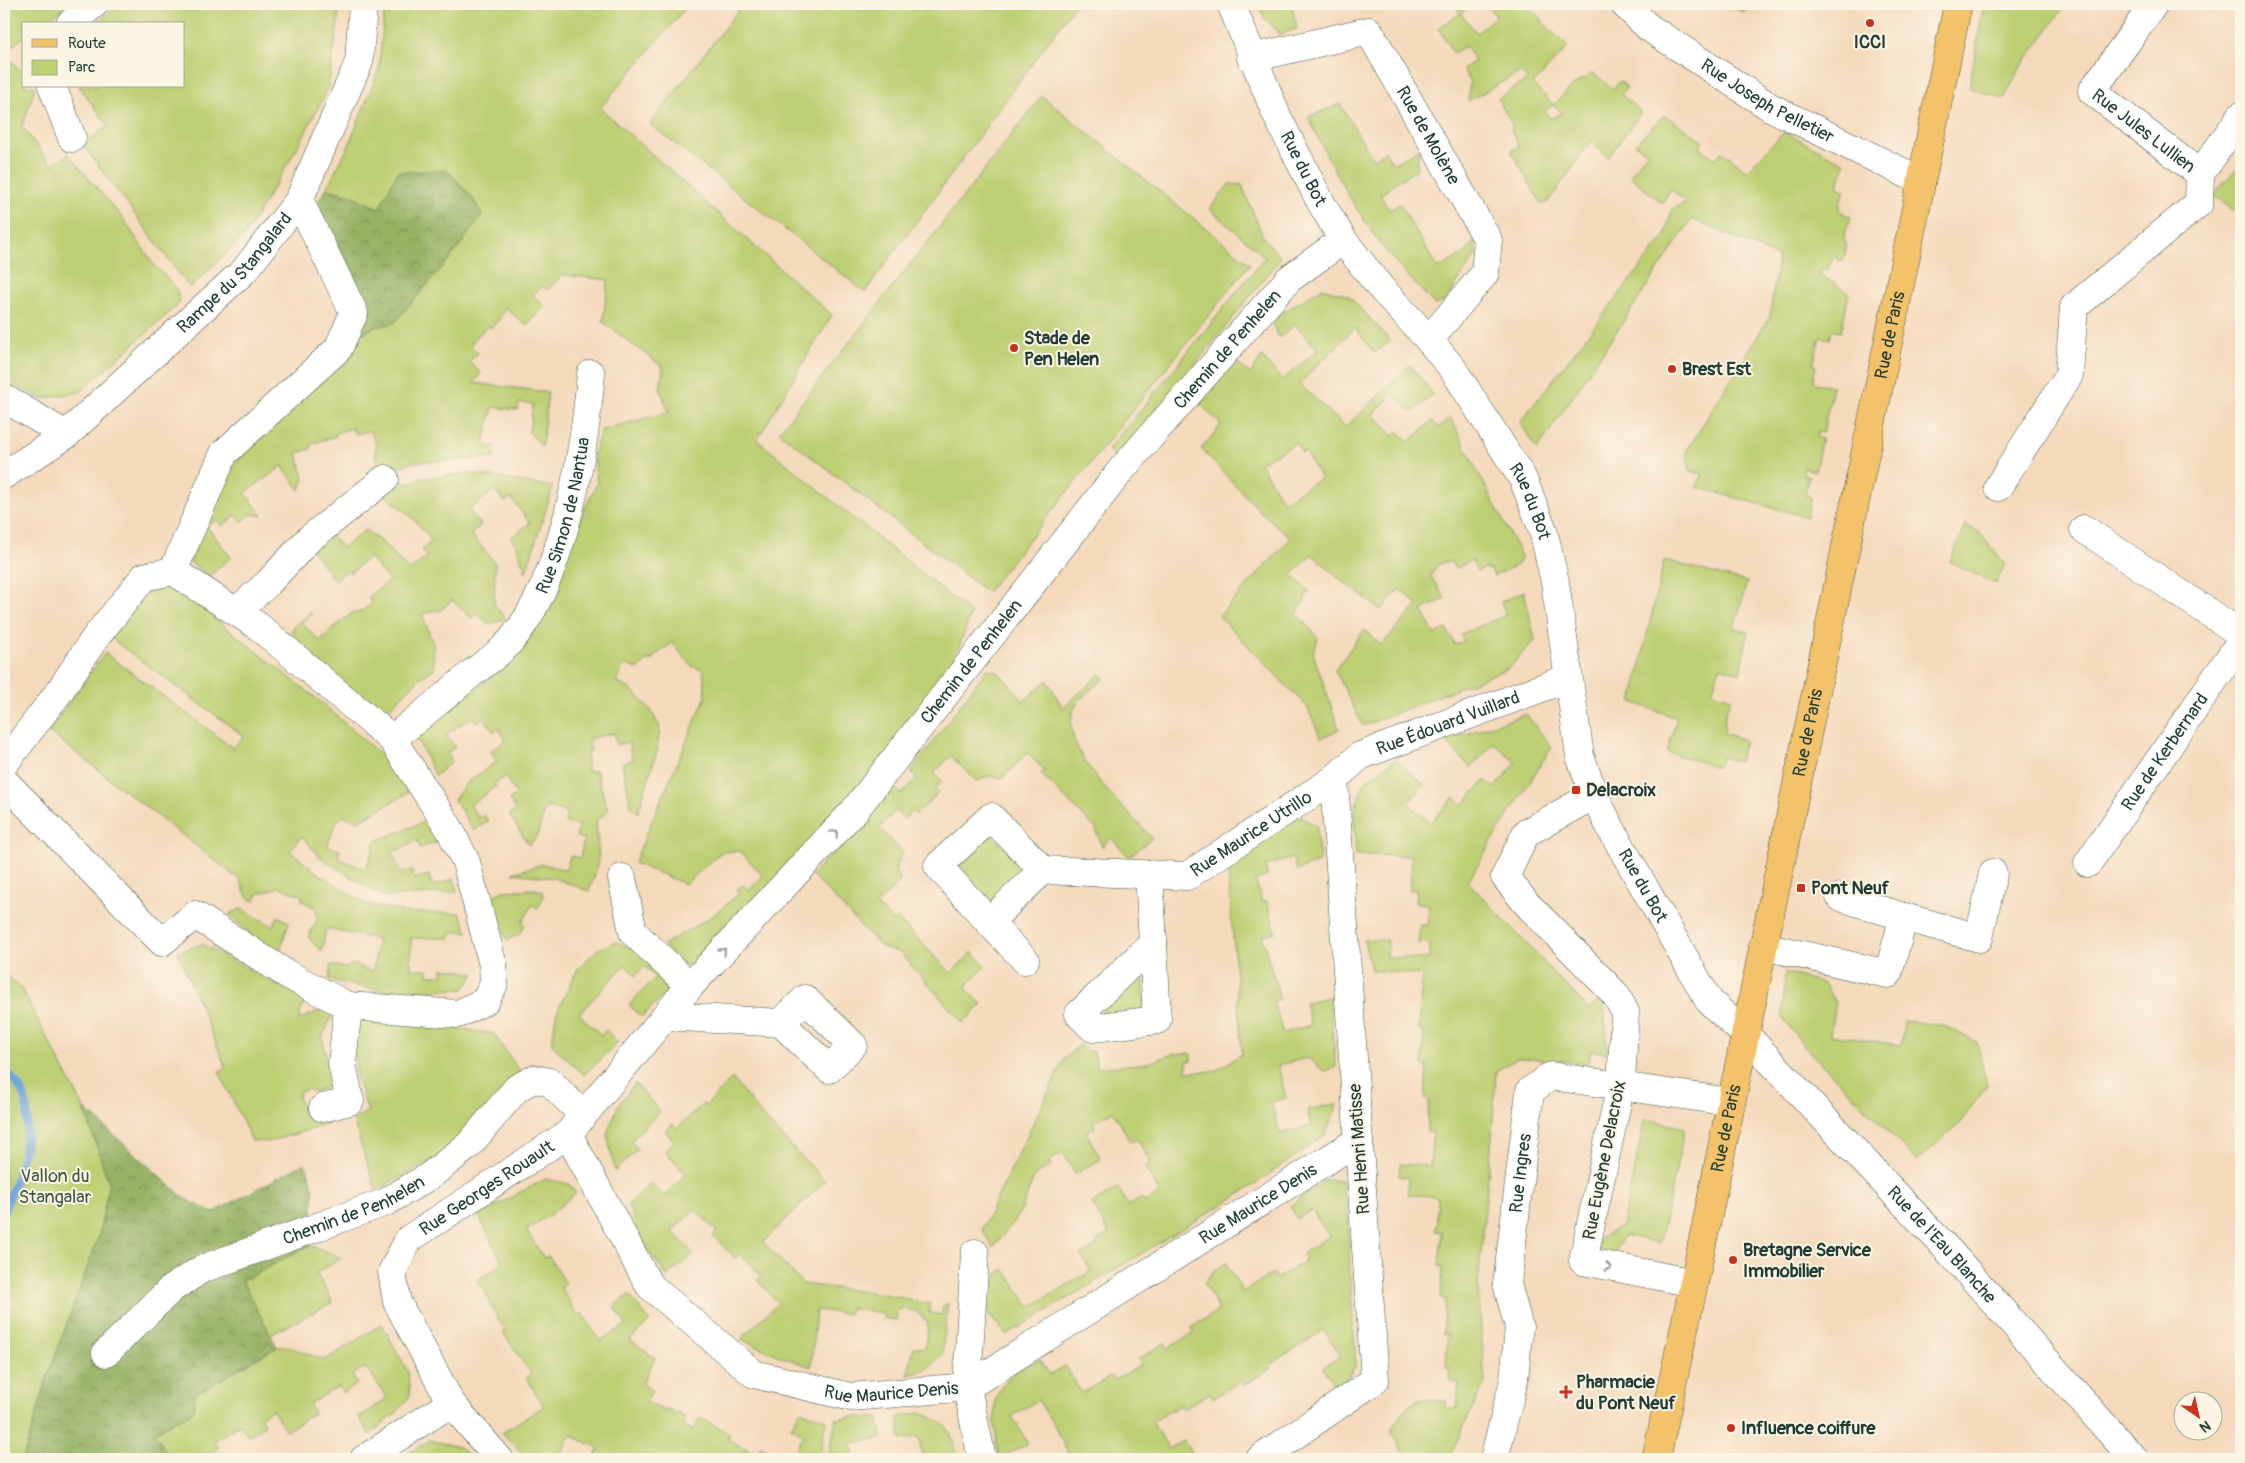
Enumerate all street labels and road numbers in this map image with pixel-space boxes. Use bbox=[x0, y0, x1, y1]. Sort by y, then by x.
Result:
street label: Rue Joseph Pelletier bbox=[1696, 54, 1838, 149]
street label: Rue de Molène bbox=[1391, 82, 1465, 189]
street label: Rue Jules Lullien bbox=[2087, 84, 2200, 178]
street label: Rue du Bot bbox=[1275, 127, 1332, 211]
street label: Rampe du Stangalard bbox=[172, 208, 297, 339]
street label: Chemin de Penhelen bbox=[1169, 285, 1287, 414]
street label: Rue de Paris bbox=[1870, 289, 1910, 381]
street label: Rue Simon de Nantua bbox=[531, 436, 595, 598]
street label: Rue du Bot bbox=[1504, 459, 1556, 542]
street label: Chemin de Penhelen bbox=[916, 595, 1028, 729]
street label: Rue Édouard Vuillard bbox=[1373, 686, 1523, 761]
street label: Rue de Paris bbox=[1788, 687, 1828, 779]
street label: Rue de Kerbernard bbox=[2116, 689, 2214, 815]
street label: Rue Maurice Utrillo bbox=[1186, 786, 1317, 883]
street label: Rue du Bot bbox=[1613, 845, 1673, 927]
street label: Rue Eugène Delacroix bbox=[1578, 1078, 1631, 1242]
street label: Rue de Paris bbox=[1706, 1082, 1747, 1174]
street label: Rue Henri Matisse bbox=[1343, 1083, 1376, 1215]
street label: Rue Ingres bbox=[1505, 1132, 1537, 1214]
street label: Rue Georges Rouault bbox=[415, 1135, 559, 1241]
street label: Rue Maurice Denis bbox=[1195, 1158, 1322, 1250]
street label: Chemin de Penhelen bbox=[280, 1170, 429, 1251]
street label: Rue de l'Eau Blanche bbox=[1882, 1181, 2001, 1308]
street label: Rue Maurice Denis bbox=[822, 1377, 960, 1409]

